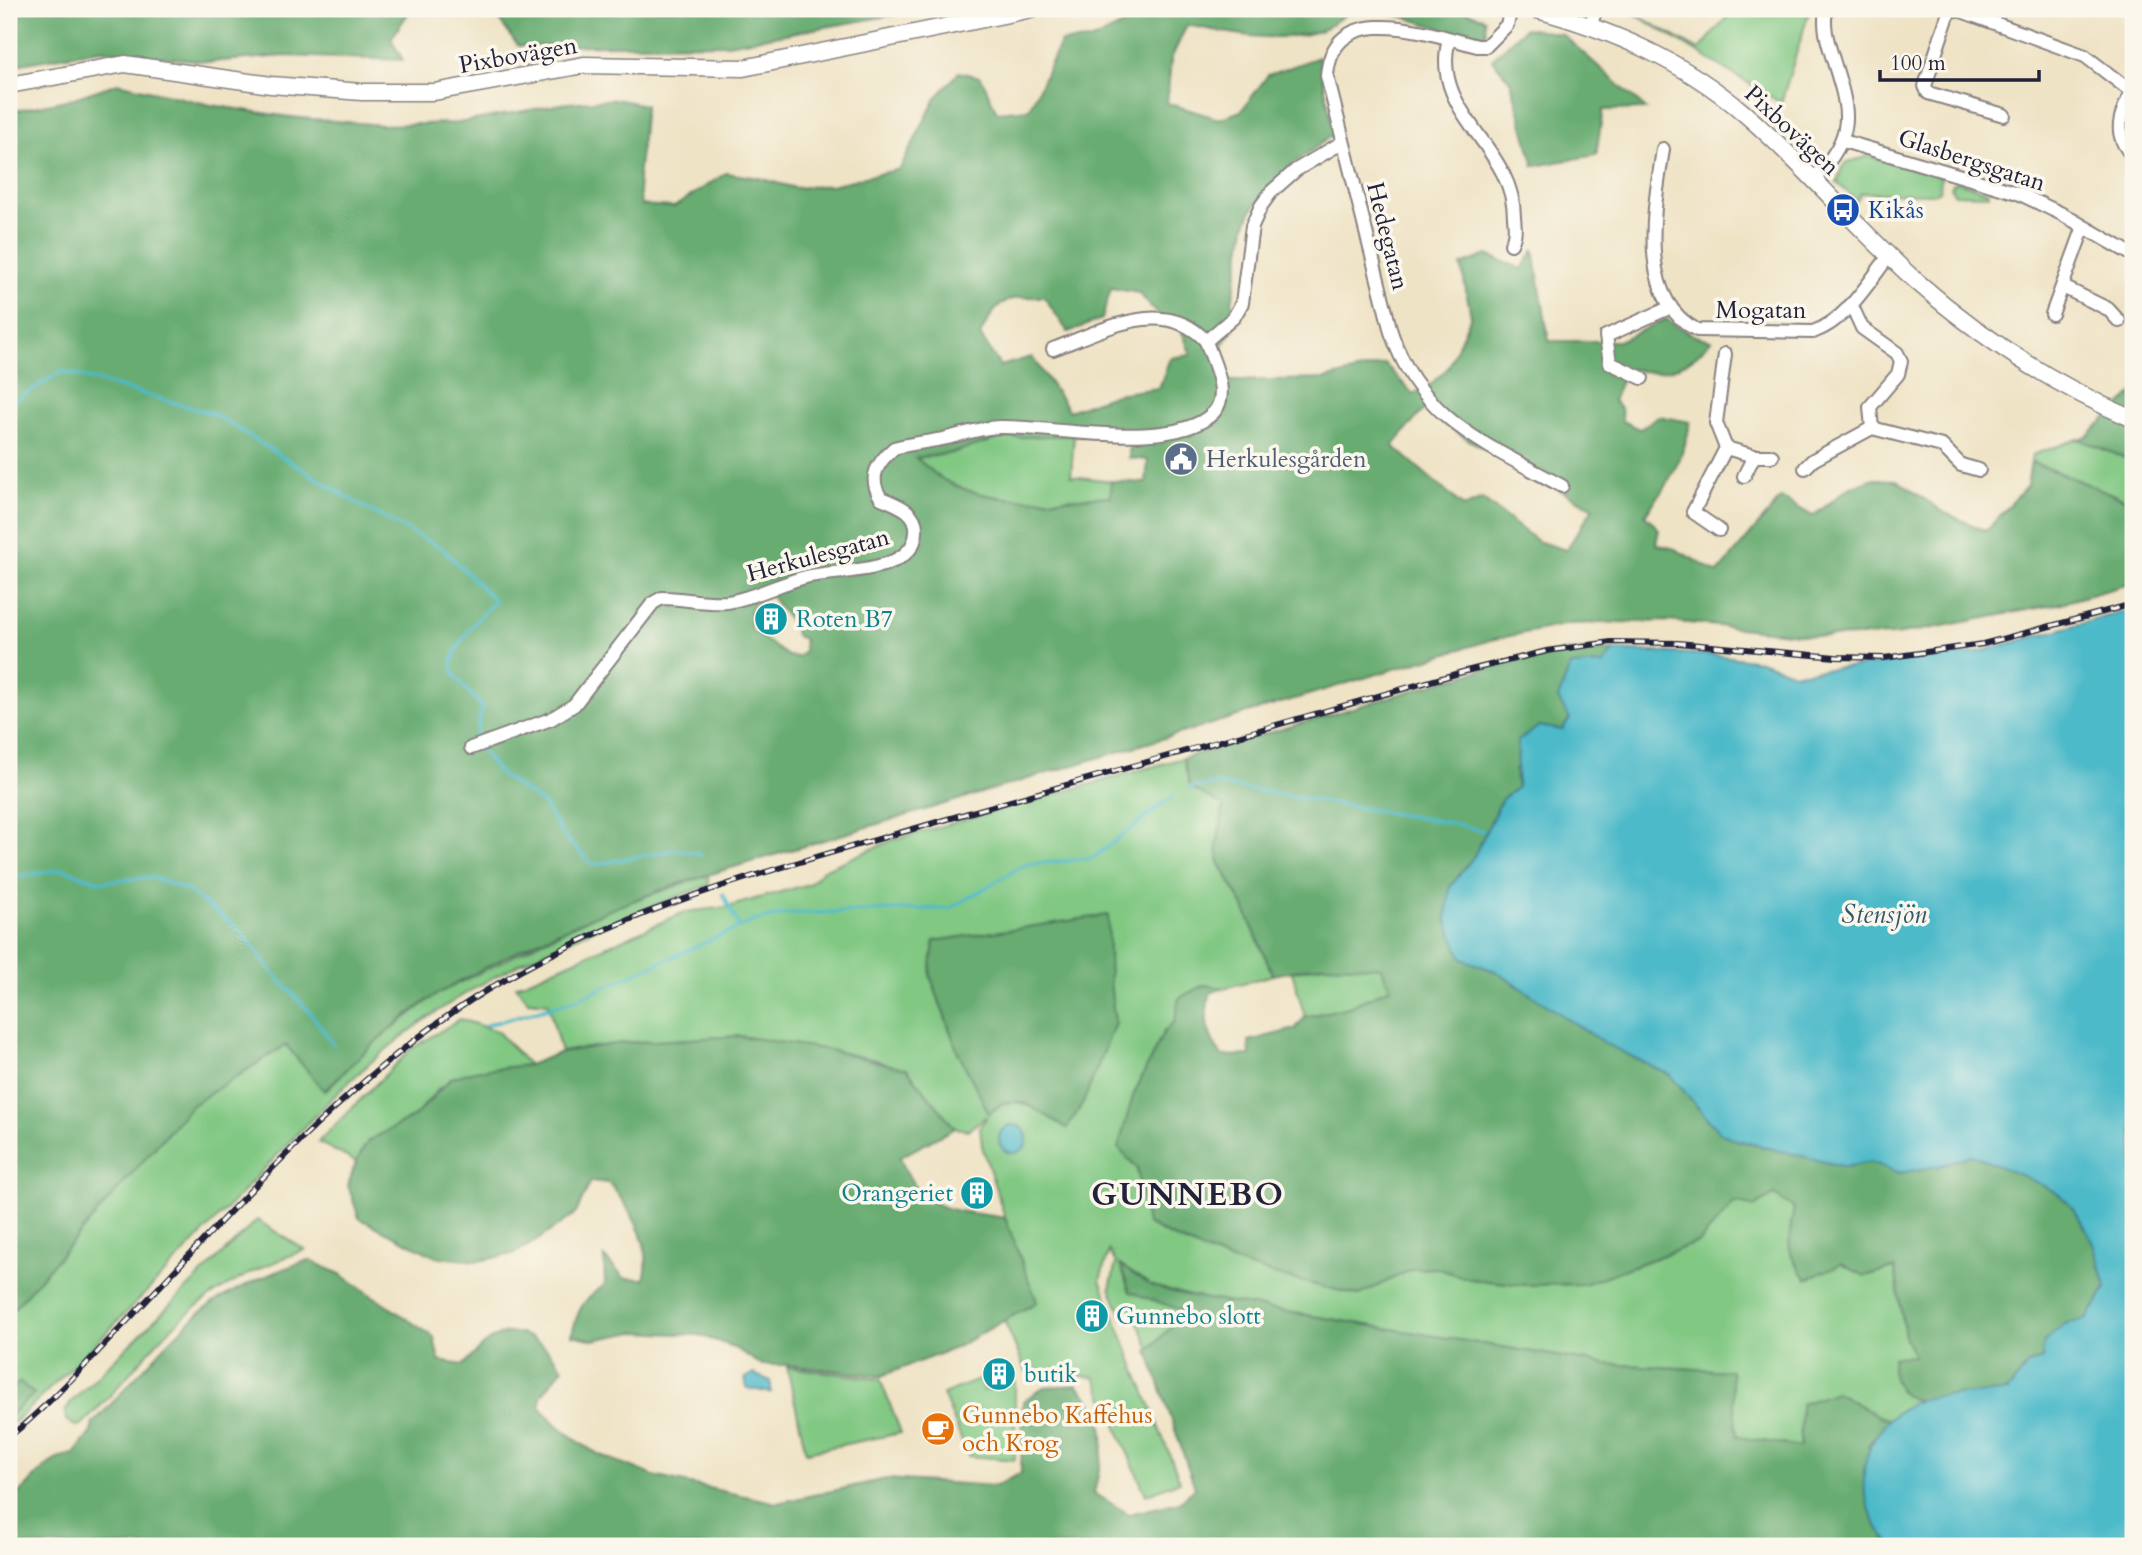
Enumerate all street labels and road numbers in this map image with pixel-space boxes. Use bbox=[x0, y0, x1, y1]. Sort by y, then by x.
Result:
street label: Pixbovägen bbox=[456, 29, 580, 82]
street label: Pixbovägen bbox=[1737, 78, 1847, 183]
street label: Glasbergsgatan bbox=[1894, 121, 2050, 200]
street label: Hedegatan bbox=[1358, 179, 1417, 294]
street label: Mogatan bbox=[1716, 294, 1807, 327]
street label: Herkulesgatan bbox=[743, 521, 893, 590]

